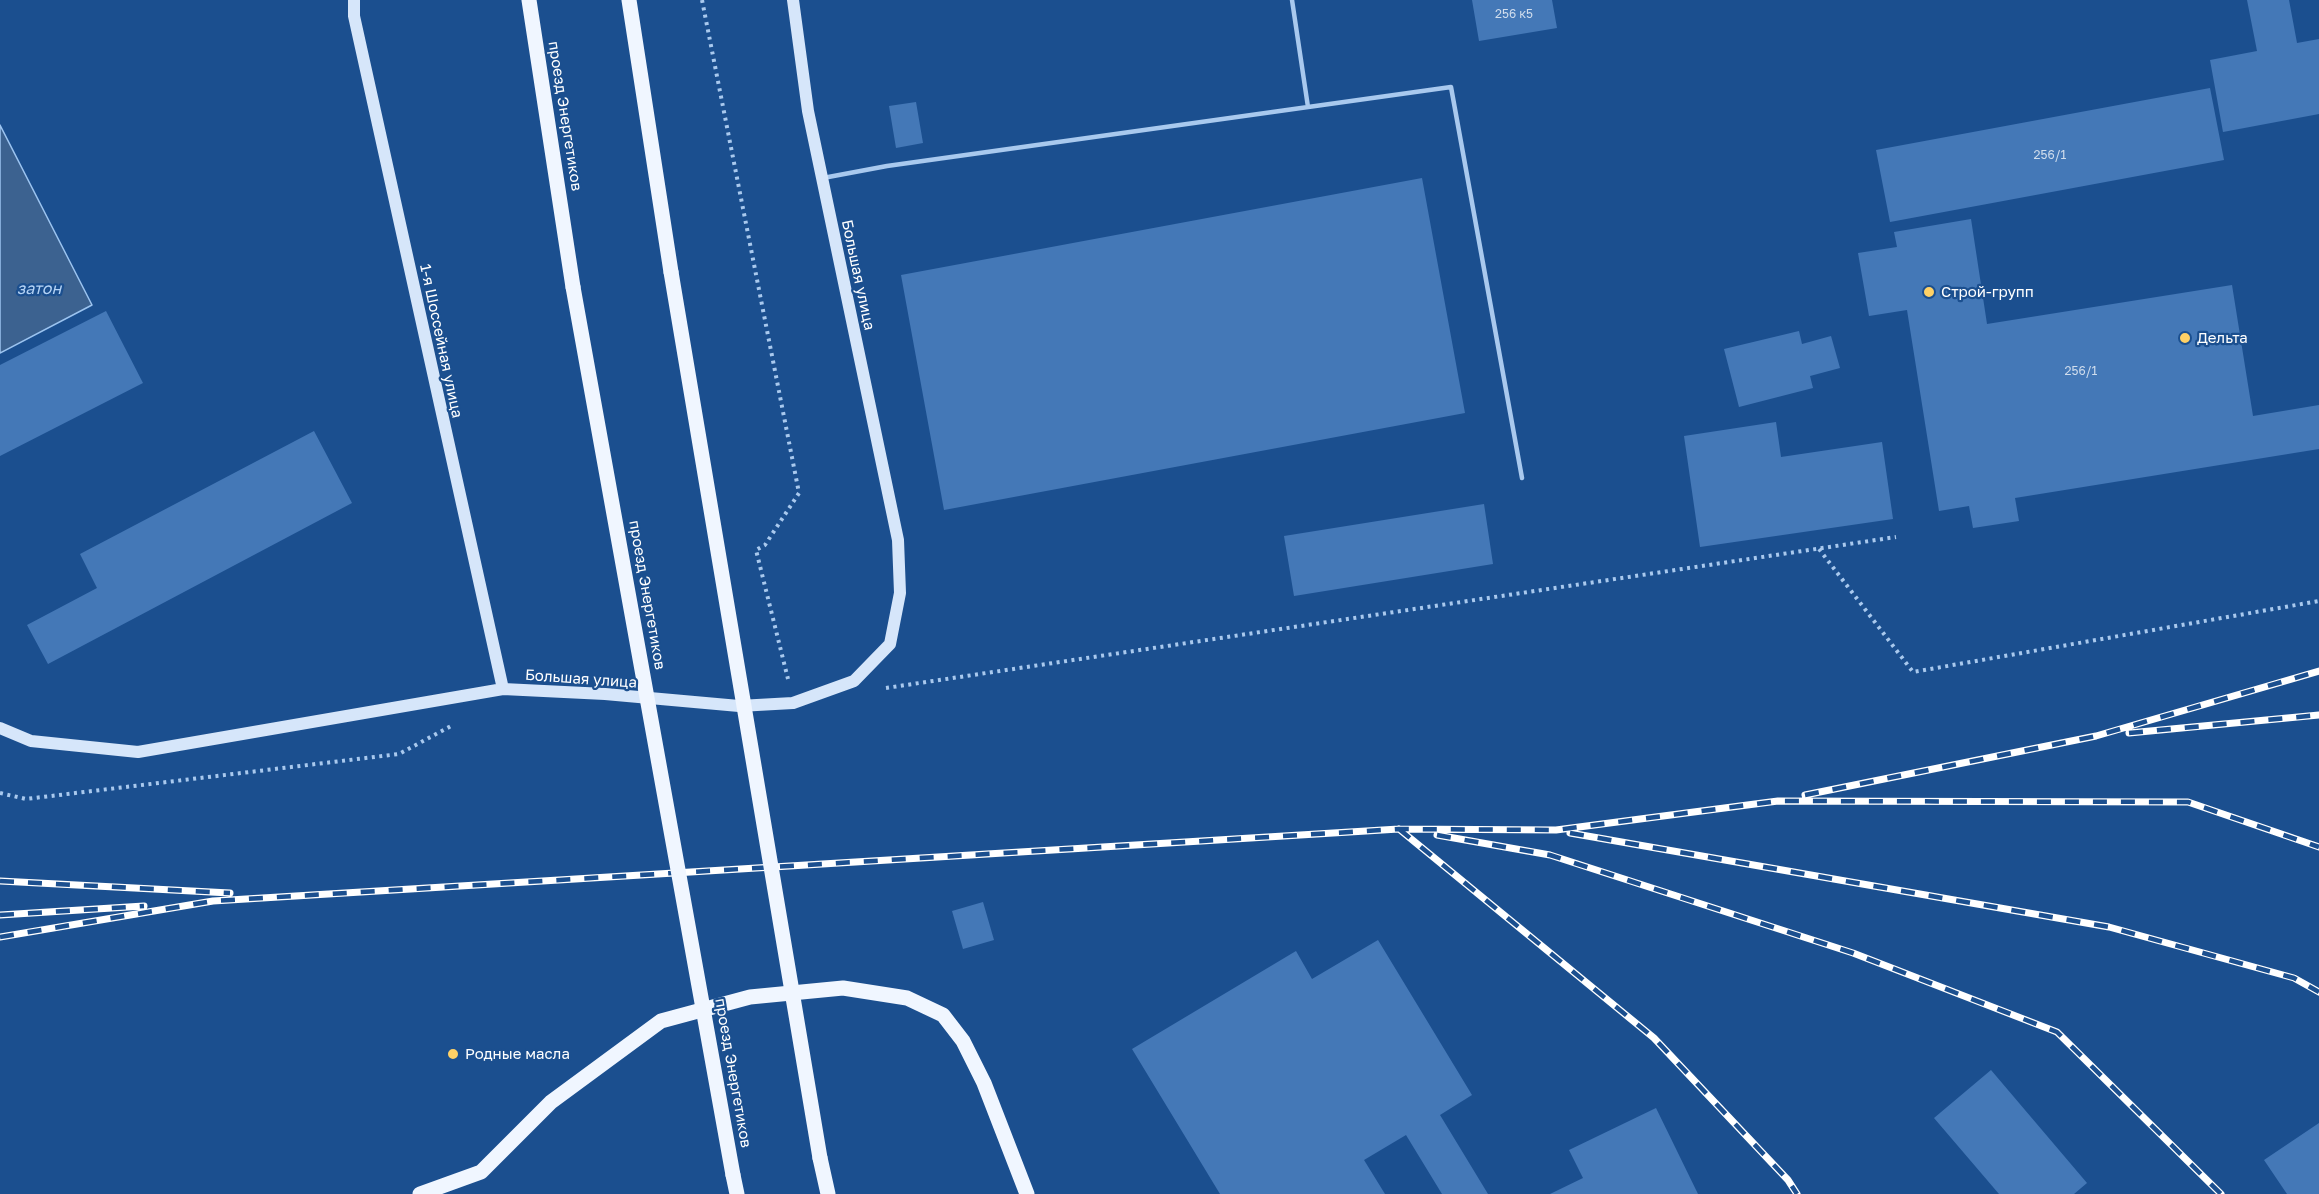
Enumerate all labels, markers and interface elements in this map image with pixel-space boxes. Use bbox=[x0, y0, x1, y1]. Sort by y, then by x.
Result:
house number: 256 к5 bbox=[1495, 7, 1533, 21]
street label: проезд Энергетиков bbox=[544, 40, 586, 192]
house number: 256/1 bbox=[2034, 148, 2066, 162]
street label: Большая улица bbox=[838, 218, 878, 332]
street label: 1-я Шоссейная улица bbox=[416, 262, 466, 420]
water label: затон bbox=[17, 279, 61, 299]
place label: Строй-групп bbox=[1941, 283, 2034, 301]
marker: Строй-групп bbox=[1922, 285, 1936, 299]
place label: Дельта bbox=[2197, 329, 2248, 347]
marker: Дельта bbox=[2178, 331, 2192, 345]
house number: 256/1 bbox=[2065, 364, 2097, 378]
street label: проезд Энергетиков bbox=[625, 519, 669, 671]
street label: Большая улица bbox=[524, 666, 638, 692]
street label: проезд Энергетиков bbox=[711, 997, 755, 1149]
place label: Родные масла bbox=[465, 1045, 570, 1063]
marker: Родные масла bbox=[446, 1047, 460, 1061]

